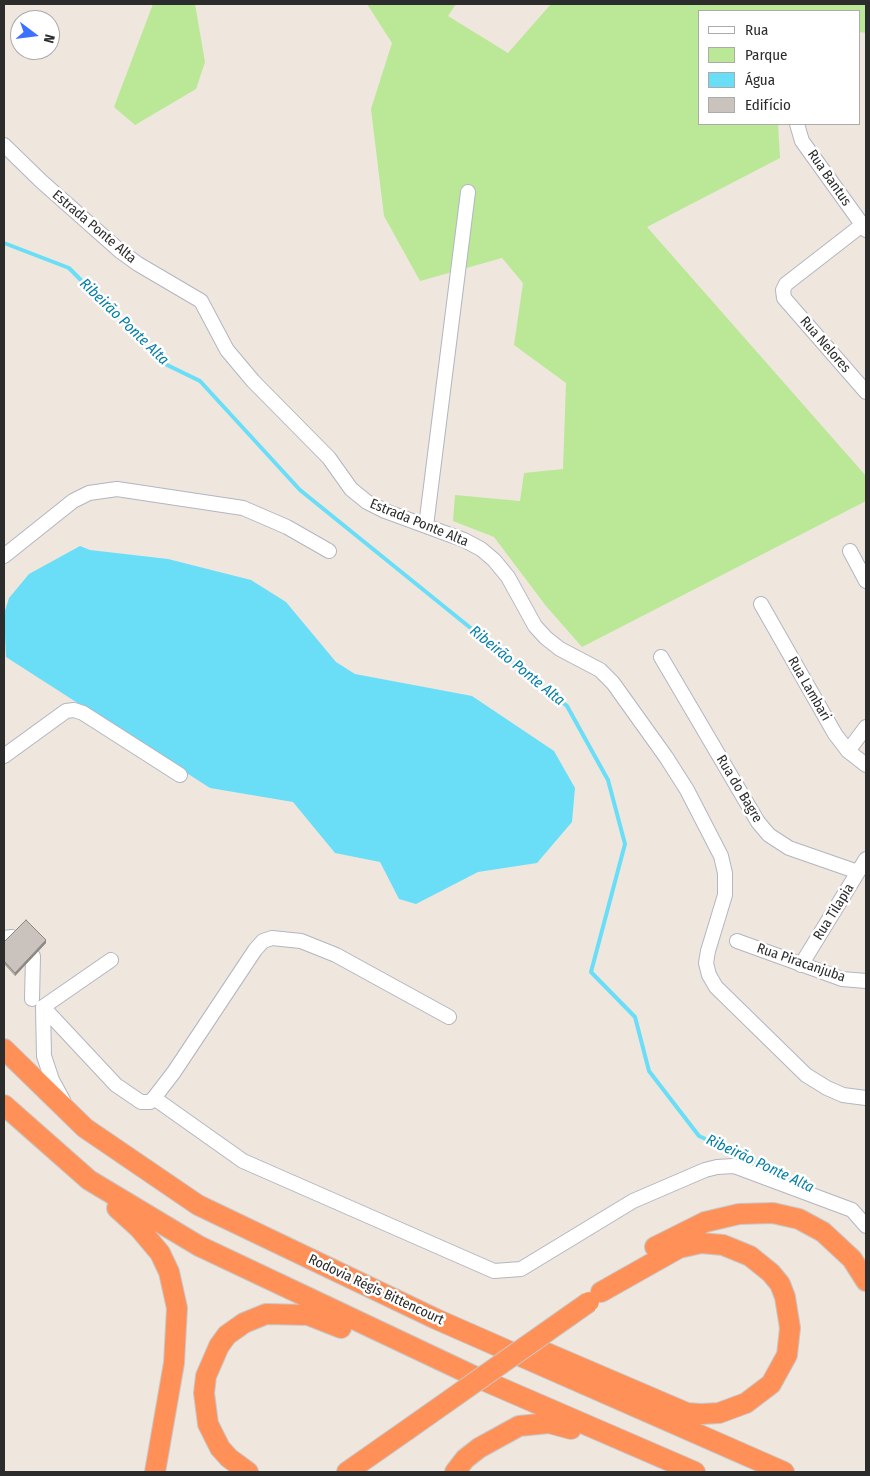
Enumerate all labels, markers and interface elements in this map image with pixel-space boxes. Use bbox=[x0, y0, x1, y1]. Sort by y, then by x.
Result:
north arrow bbox=[10, 10, 60, 60]
legend bbox=[698, 10, 860, 125]
text: Rua bbox=[745, 21, 768, 39]
text: N bbox=[40, 32, 58, 45]
text: Parque bbox=[745, 46, 788, 64]
text: Água bbox=[745, 71, 775, 89]
text: Edifício bbox=[745, 96, 791, 114]
street label: Rua Bantus bbox=[804, 147, 854, 209]
street label: Estrada Ponte Alta bbox=[49, 187, 139, 267]
water label: Ribeirão Ponte Alta bbox=[76, 275, 172, 369]
street label: Rua Nelores bbox=[796, 313, 854, 377]
street label: Estrada Ponte Alta bbox=[367, 496, 471, 550]
water label: Ribeirão Ponte Alta bbox=[466, 622, 568, 710]
street label: Rua Lambari bbox=[784, 654, 834, 724]
street label: Rua do Bagre bbox=[712, 752, 766, 826]
street label: Rua Tilapia bbox=[810, 881, 858, 943]
street label: Rua Piracanjuba bbox=[755, 940, 847, 986]
water label: Ribeirão Ponte Alta bbox=[703, 1131, 817, 1197]
street label: Rodovia Régis Bittencourt bbox=[306, 1251, 446, 1329]

